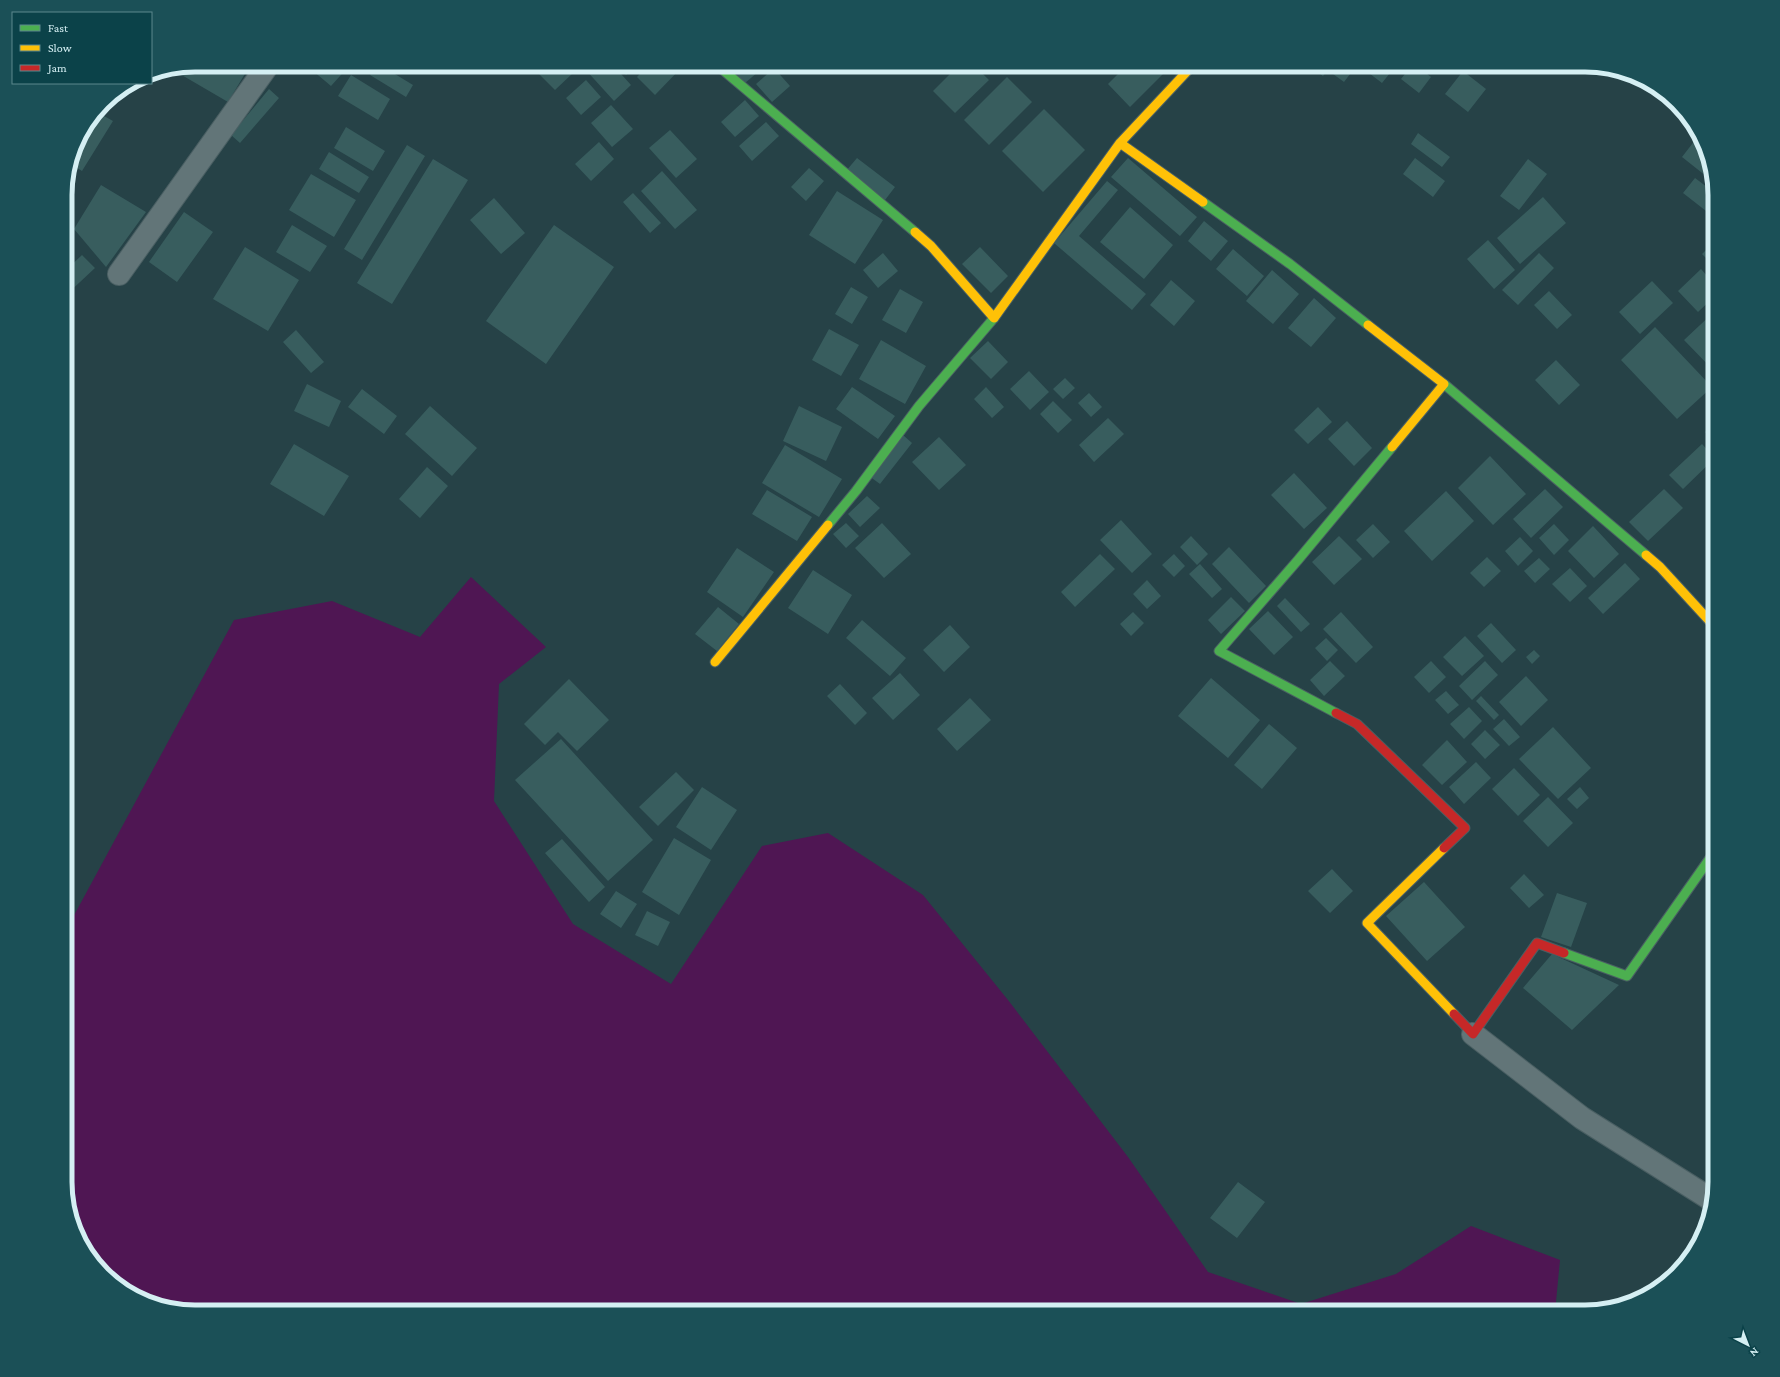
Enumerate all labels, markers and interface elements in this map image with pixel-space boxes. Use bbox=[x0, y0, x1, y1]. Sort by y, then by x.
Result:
legend bbox=[12, 12, 152, 84]
text: Fast bbox=[48, 21, 69, 35]
text: Slow bbox=[48, 41, 72, 55]
text: Jam bbox=[47, 61, 67, 75]
north arrow bbox=[1728, 1325, 1768, 1365]
text: N bbox=[1748, 1345, 1761, 1360]

